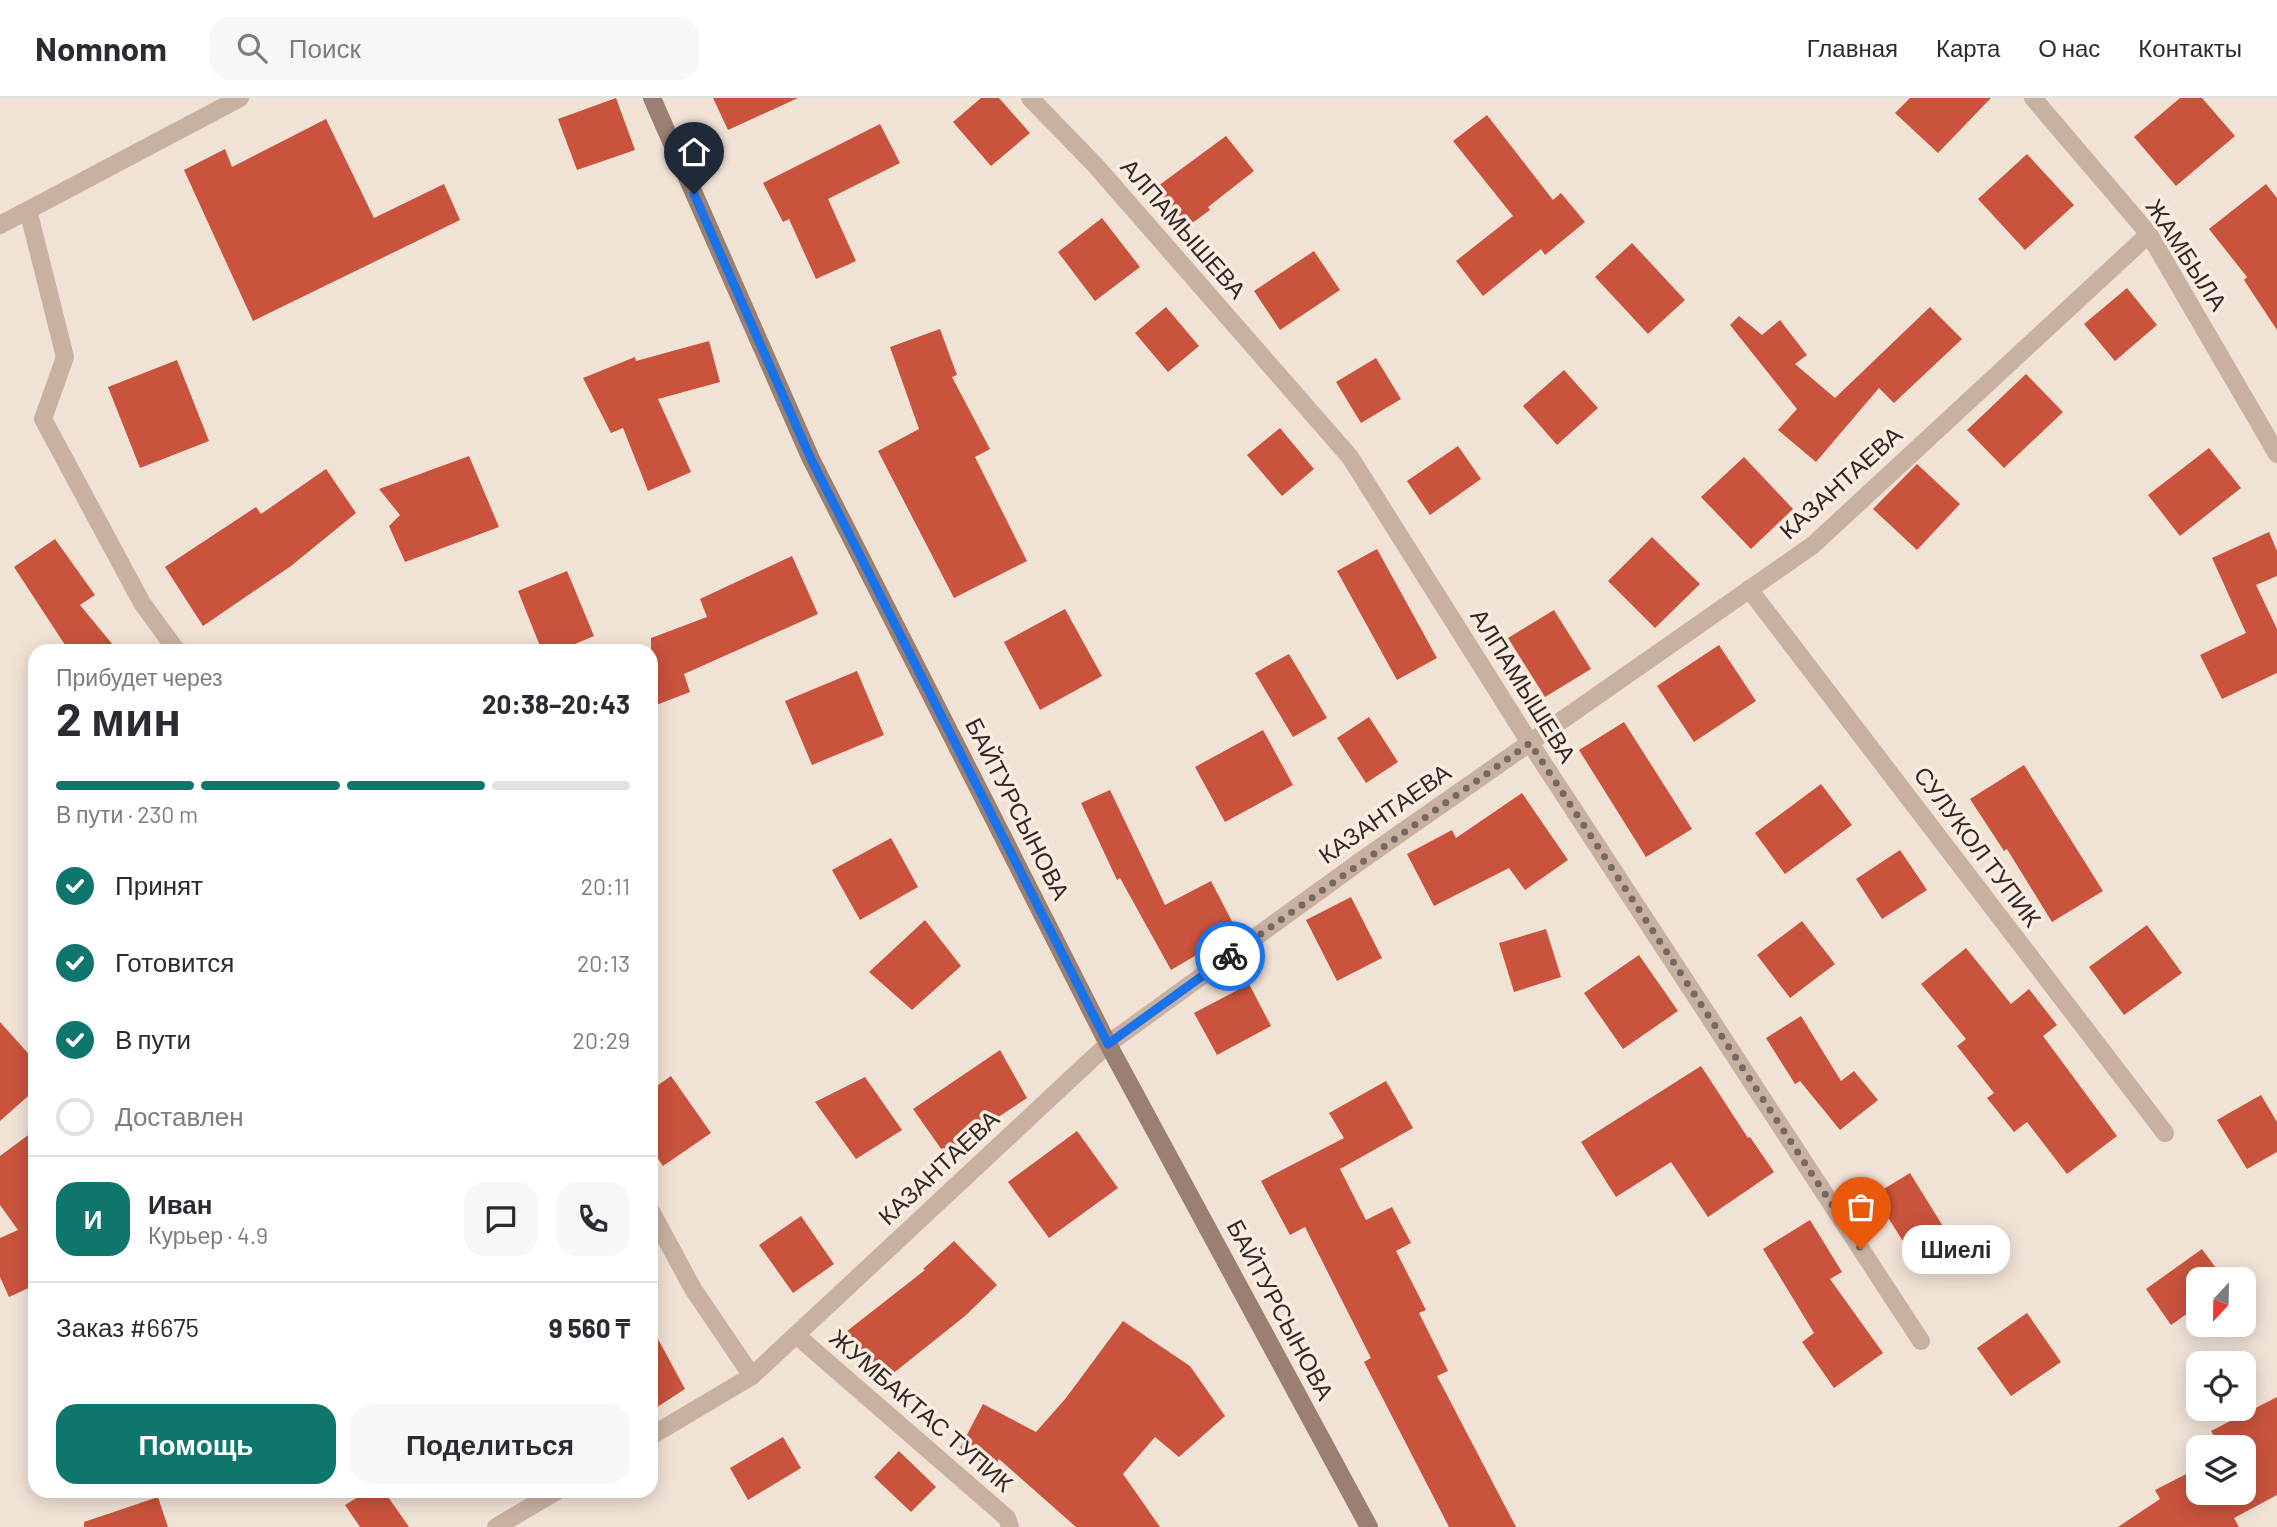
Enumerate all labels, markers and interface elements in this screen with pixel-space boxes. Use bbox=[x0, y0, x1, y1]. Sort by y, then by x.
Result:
search box bbox=[209, 17, 699, 80]
text: Nomnom bbox=[35, 28, 167, 68]
icon: search bbox=[233, 29, 271, 67]
text: Поиск bbox=[289, 32, 361, 63]
text: Главная bbox=[1807, 33, 1898, 62]
text: Карта bbox=[1936, 33, 2000, 62]
text: О нас bbox=[2038, 33, 2100, 62]
text: Контакты bbox=[2138, 33, 2242, 62]
pin bbox=[664, 122, 724, 194]
icon: home bbox=[675, 133, 713, 171]
street label: АЛПАМЫШЕВА bbox=[1115, 152, 1253, 304]
street label: ЖАМБЫЛА bbox=[2141, 193, 2234, 315]
street label: КАЗАНТАЕВА bbox=[1773, 419, 1907, 544]
street label: АЛПАМЫШЕВА bbox=[1465, 603, 1583, 768]
text: Прибудет через bbox=[56, 663, 223, 691]
text: 20:38–20:43 bbox=[482, 688, 630, 719]
text: 2 мин bbox=[56, 690, 181, 745]
street label: БАЙТУРСЫНОВА bbox=[960, 713, 1077, 904]
street label: КАЗАНТАЕВА bbox=[1312, 757, 1456, 869]
street label: СУЛУКОЛ ТУПИК bbox=[1909, 760, 2048, 932]
text: В пути · 230 m bbox=[56, 800, 198, 828]
icon: check bbox=[56, 867, 94, 905]
text: Принят bbox=[115, 869, 203, 900]
text: 20:11 bbox=[581, 872, 630, 900]
courier bbox=[1195, 921, 1265, 991]
icon: bike bbox=[1211, 937, 1249, 975]
icon: check bbox=[56, 944, 94, 982]
text: Готовится bbox=[115, 946, 234, 977]
text: 20:13 bbox=[577, 949, 630, 977]
icon: check bbox=[56, 1021, 94, 1059]
text: В пути bbox=[115, 1023, 191, 1054]
text: 20:29 bbox=[573, 1026, 630, 1054]
text: Доставлен bbox=[115, 1100, 244, 1131]
street label: КАЗАНТАЕВА bbox=[872, 1104, 1004, 1230]
pin bbox=[1831, 1177, 1891, 1249]
button: chat bbox=[464, 1182, 538, 1256]
button: phone bbox=[556, 1182, 630, 1256]
text: Иван bbox=[148, 1188, 213, 1219]
icon: bag bbox=[1842, 1188, 1880, 1226]
text: И bbox=[84, 1203, 102, 1234]
street label: БАЙТУРСЫНОВА bbox=[1222, 1214, 1341, 1404]
text: Курьер · 4.9 bbox=[148, 1221, 268, 1249]
callout: Шиелі bbox=[1903, 1224, 2011, 1274]
text: Шиелі bbox=[1920, 1235, 1992, 1263]
north arrow bbox=[2186, 1267, 2256, 1337]
map controls bbox=[2186, 1267, 2256, 1505]
text: Заказ #6675 bbox=[56, 1311, 199, 1342]
text: 9 560 ₸ bbox=[549, 1312, 630, 1343]
street label: ЖУМБАКТАС ТУПИК bbox=[825, 1322, 1019, 1497]
button: locate bbox=[2186, 1351, 2256, 1421]
button: Помощь bbox=[56, 1404, 336, 1484]
button: Поделиться bbox=[350, 1404, 630, 1484]
button: layers bbox=[2186, 1435, 2256, 1505]

